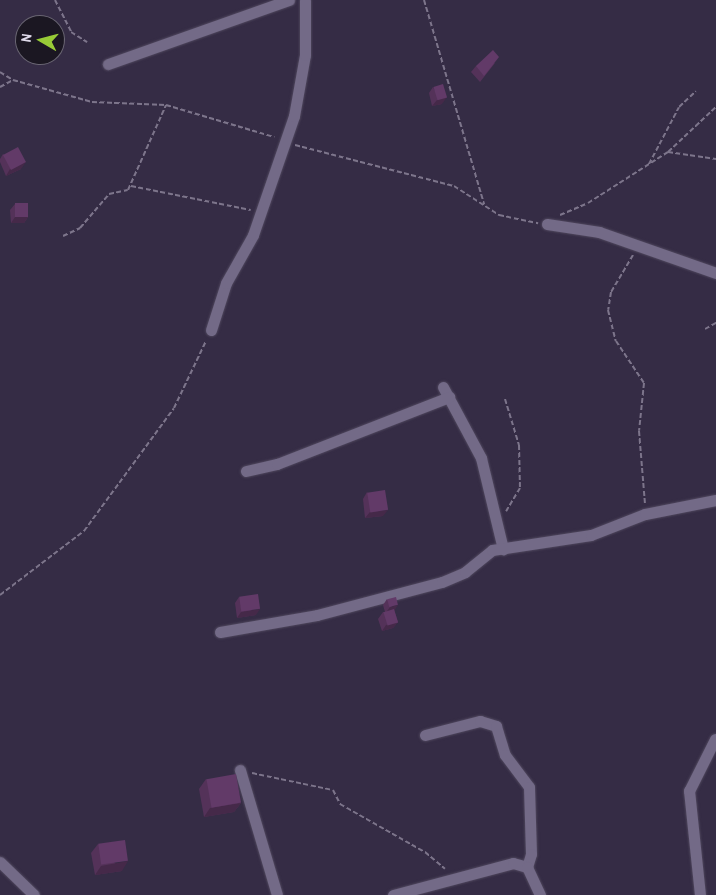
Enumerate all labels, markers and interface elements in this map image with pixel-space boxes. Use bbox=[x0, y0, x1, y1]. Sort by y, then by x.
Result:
north arrow bbox=[15, 15, 65, 65]
text: N bbox=[17, 33, 36, 43]

